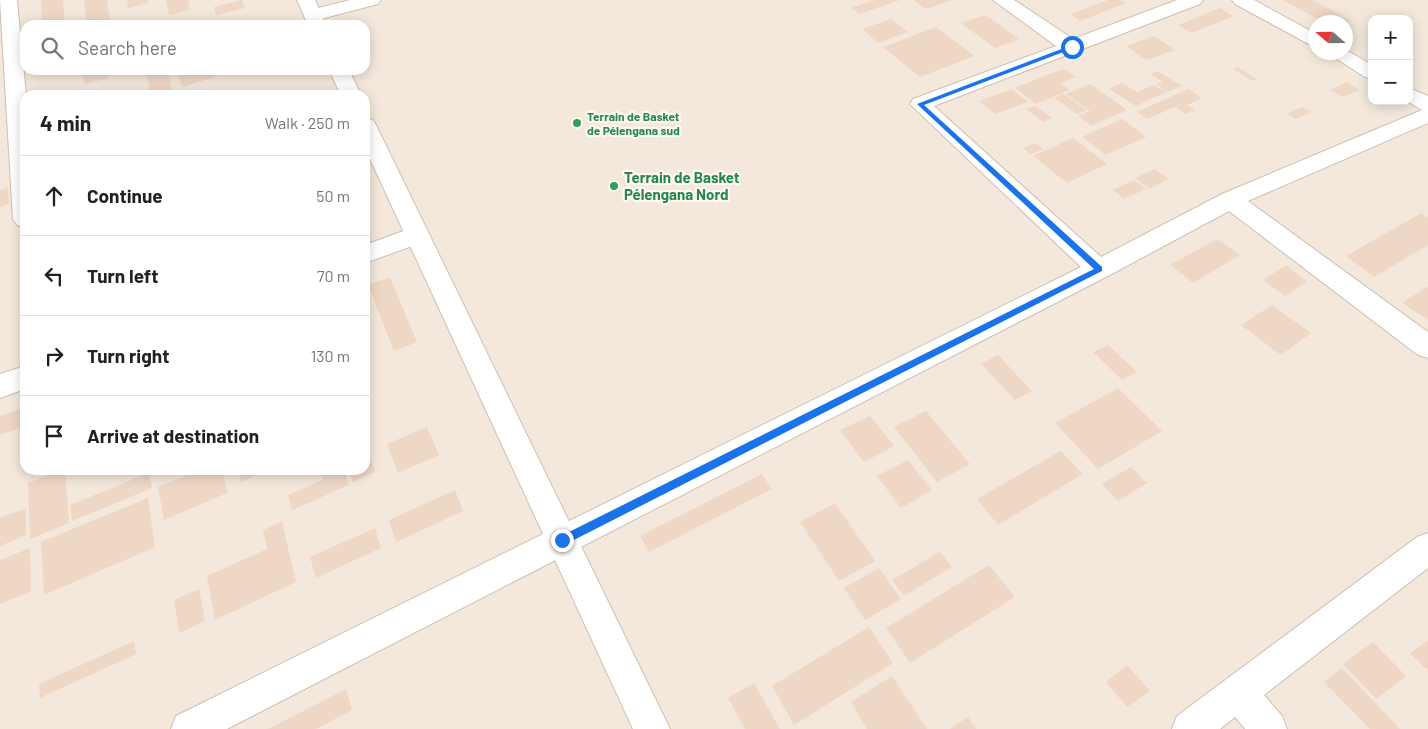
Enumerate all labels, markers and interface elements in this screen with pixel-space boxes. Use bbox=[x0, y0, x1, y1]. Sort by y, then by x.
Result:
north arrow bbox=[1308, 15, 1353, 60]
map controls bbox=[1368, 15, 1413, 105]
button: + bbox=[1368, 15, 1413, 60]
search box bbox=[20, 20, 370, 75]
icon: search bbox=[38, 34, 66, 62]
text: Search here bbox=[78, 36, 177, 59]
route start bbox=[1061, 36, 1084, 59]
button: − bbox=[1368, 60, 1413, 105]
place label: Terrain de Basket de Pélengana sud bbox=[587, 109, 680, 137]
text: 4 min bbox=[40, 110, 91, 135]
text: Walk · 250 m bbox=[265, 113, 350, 132]
marker: Terrain de Basket de Pélengana sud bbox=[571, 117, 583, 129]
place label: Terrain de Basket Pélengana Nord bbox=[624, 168, 740, 203]
marker: Terrain de Basket Pélengana Nord bbox=[608, 180, 620, 192]
icon: ahead bbox=[40, 182, 68, 210]
text: Continue bbox=[87, 184, 163, 207]
text: 50 m bbox=[316, 186, 350, 205]
icon: left bbox=[40, 262, 68, 290]
text: Turn left bbox=[87, 264, 158, 287]
text: 70 m bbox=[317, 266, 350, 285]
icon: right bbox=[40, 342, 68, 370]
text: Turn right bbox=[87, 344, 169, 367]
text: 130 m bbox=[311, 346, 350, 365]
icon: arrive bbox=[40, 422, 68, 450]
text: Arrive at destination bbox=[87, 424, 259, 447]
route end bbox=[551, 529, 574, 552]

